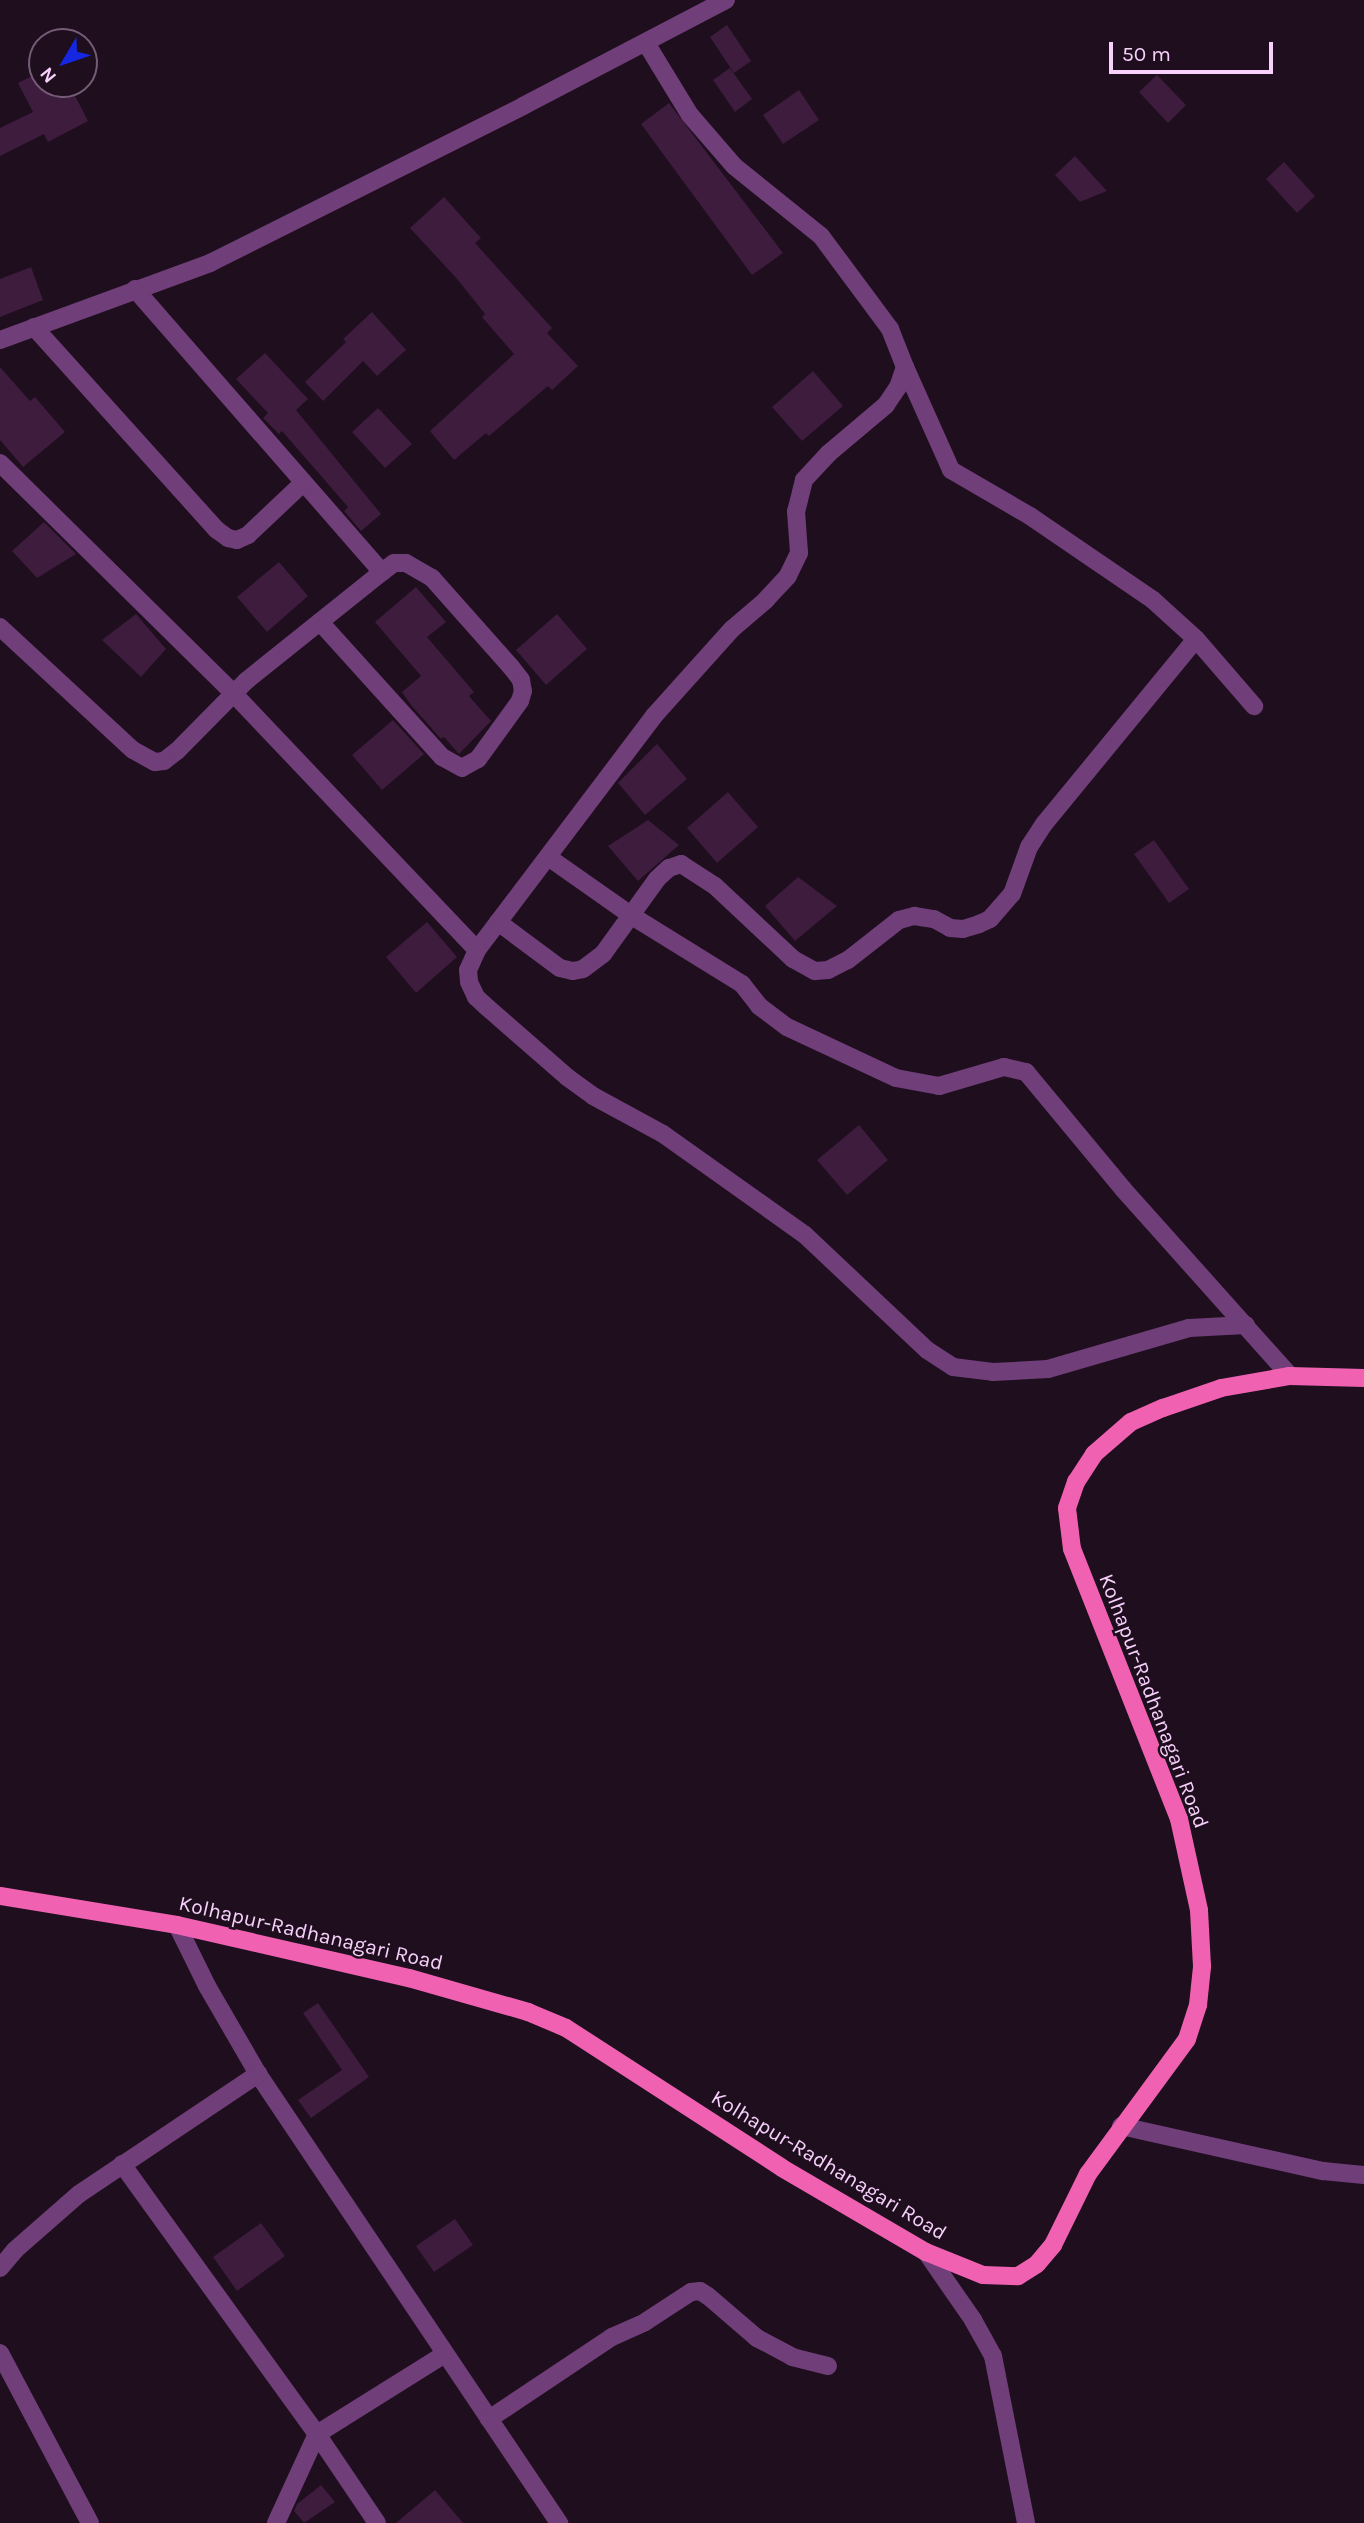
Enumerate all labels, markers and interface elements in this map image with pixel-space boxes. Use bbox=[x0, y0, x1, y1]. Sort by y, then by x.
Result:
north arrow bbox=[28, 28, 98, 98]
scale bar bbox=[1112, 28, 1276, 72]
text: 50 m bbox=[1122, 42, 1171, 66]
text: N bbox=[35, 63, 61, 87]
street label: Kolhapur-Radhanagari Road bbox=[1094, 1570, 1214, 1832]
street label: Kolhapur-Radhanagari Road bbox=[177, 1890, 445, 1976]
street label: Kolhapur-Radhanagari Road bbox=[707, 2085, 951, 2245]

